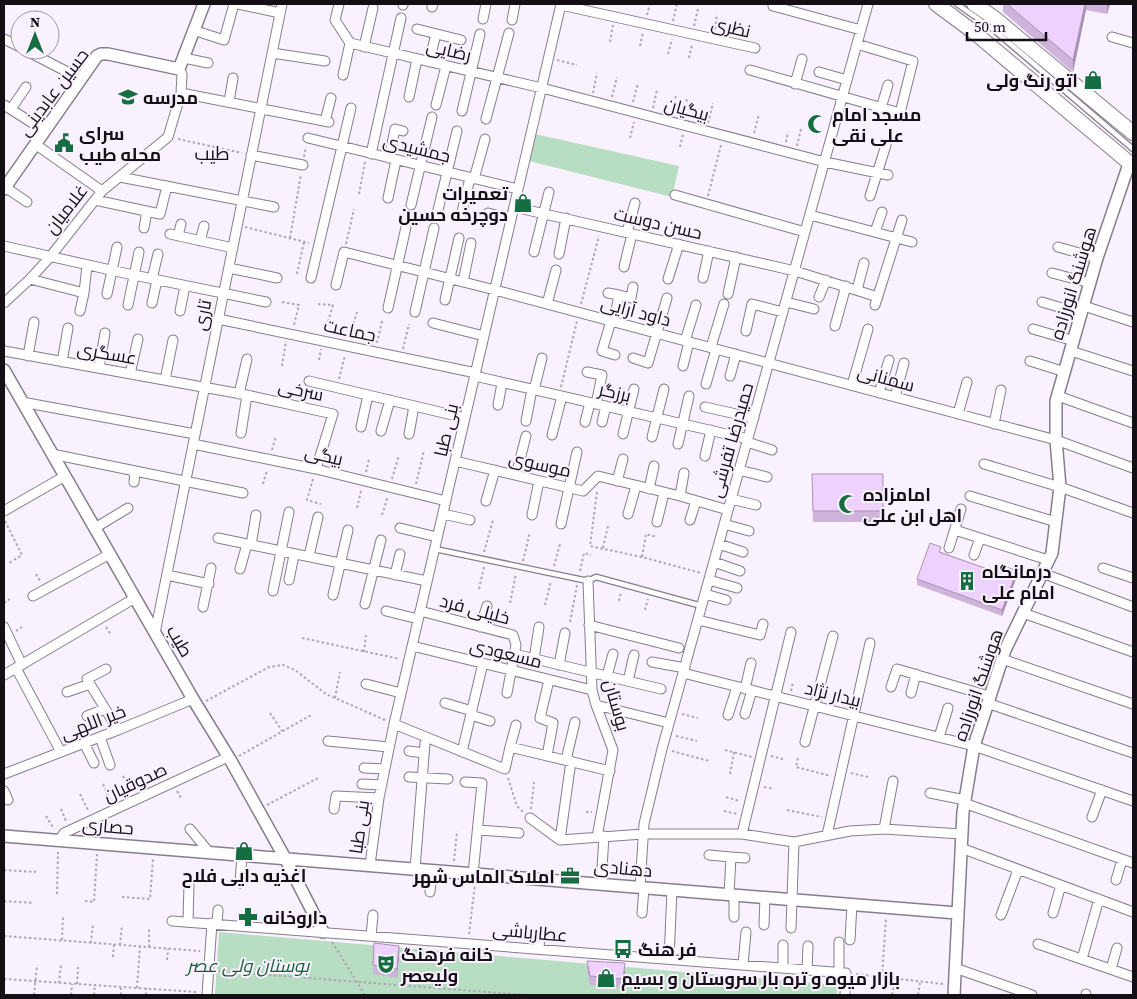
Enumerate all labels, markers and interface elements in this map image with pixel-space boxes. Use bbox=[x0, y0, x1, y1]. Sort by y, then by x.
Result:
north arrow bbox=[10, 10, 60, 60]
street label: نظری bbox=[709, 10, 753, 44]
scale bar bbox=[967, 10, 1046, 42]
text: N bbox=[30, 12, 40, 32]
text: 50 m bbox=[974, 16, 1006, 37]
street label: رضایی bbox=[424, 33, 474, 67]
street label: حسین عابدینی bbox=[12, 43, 94, 141]
place label: اتو رنگ ولی bbox=[986, 68, 1078, 93]
shop icon: اتو رنگ ولی bbox=[1082, 69, 1104, 91]
place label: مدرسه bbox=[143, 85, 198, 110]
school or university icon: مدرسه bbox=[117, 86, 139, 108]
street label: بیگیان bbox=[662, 91, 712, 127]
place label: مسجد امام علی نقی bbox=[832, 102, 921, 148]
mosque icon: مسجد امام علی نقی bbox=[806, 113, 828, 135]
place label: سرای محله طیب bbox=[79, 121, 161, 167]
street label: جمشیدی bbox=[381, 128, 453, 168]
public building icon: سرای محله طیب bbox=[53, 132, 75, 154]
district label: طیب bbox=[194, 140, 230, 166]
street label: غلامیان bbox=[39, 179, 93, 239]
place label: تعمیرات دوچرخه حسین bbox=[398, 181, 508, 227]
shop icon: تعمیرات دوچرخه حسین bbox=[512, 192, 534, 214]
street label: حسن دوست bbox=[611, 201, 705, 245]
street label: هوشنگ انورزاده bbox=[1044, 223, 1102, 343]
street label: داود آرایی bbox=[598, 290, 674, 332]
street label: تاری bbox=[187, 297, 217, 333]
street label: جماعت bbox=[322, 312, 378, 348]
street label: عسگری bbox=[75, 335, 139, 371]
street label: سمنانی bbox=[855, 358, 917, 398]
street label: سرخی bbox=[276, 373, 326, 407]
street label: برزگر bbox=[595, 376, 634, 408]
street label: حمیدرضا تفرشی bbox=[703, 380, 759, 500]
street label: بنی طبا bbox=[428, 401, 464, 459]
street label: بیگی bbox=[302, 438, 346, 472]
street label: موسوی bbox=[506, 445, 574, 483]
place label: امامزاده اهل ابن علی bbox=[863, 482, 962, 528]
mosque icon: امامزاده اهل ابن علی bbox=[837, 493, 859, 515]
place label: درمانگاه امام علی bbox=[982, 559, 1055, 605]
building icon: درمانگاه امام علی bbox=[956, 570, 978, 592]
street label: خلیلی فرد bbox=[437, 588, 513, 630]
street label: طیب bbox=[161, 620, 199, 662]
street label: هوشنگ انورزاده bbox=[947, 625, 1009, 745]
street label: مسعودی bbox=[467, 632, 545, 674]
street label: بیدار نژاد bbox=[802, 675, 864, 713]
street label: بوستان bbox=[598, 676, 636, 734]
street label: خیر اللهی bbox=[57, 698, 129, 746]
street label: صدوقیان bbox=[99, 756, 171, 808]
street label: بنی طبا bbox=[343, 798, 375, 856]
street label: حصاری bbox=[81, 811, 135, 841]
shop icon: اغذیه دایی فلاح bbox=[233, 840, 255, 862]
street label: دهنادی bbox=[593, 853, 653, 883]
place label: اغذیه دایی فلاح bbox=[182, 863, 306, 888]
place label: املاک الماس شهر bbox=[412, 864, 555, 889]
office icon: املاک الماس شهر bbox=[559, 865, 581, 887]
place label: داروخانه bbox=[263, 905, 327, 930]
pharmacy icon: داروخانه bbox=[237, 906, 259, 928]
street label: عطارباشی bbox=[491, 916, 569, 948]
place label: فر هنگ bbox=[638, 937, 697, 962]
bus stop icon: فر هنگ bbox=[612, 938, 634, 960]
place label: خانه فرهنگ ولیعصر bbox=[400, 942, 493, 988]
park label: بوستان ولی عصر bbox=[185, 953, 310, 978]
theatre icon: خانه فرهنگ ولیعصر bbox=[375, 953, 397, 975]
place label: بازار میوه و تره بار سروستان و بسیم bbox=[621, 966, 900, 991]
shop icon: بازار میوه و تره بار سروستان و بسیم bbox=[595, 967, 617, 989]

